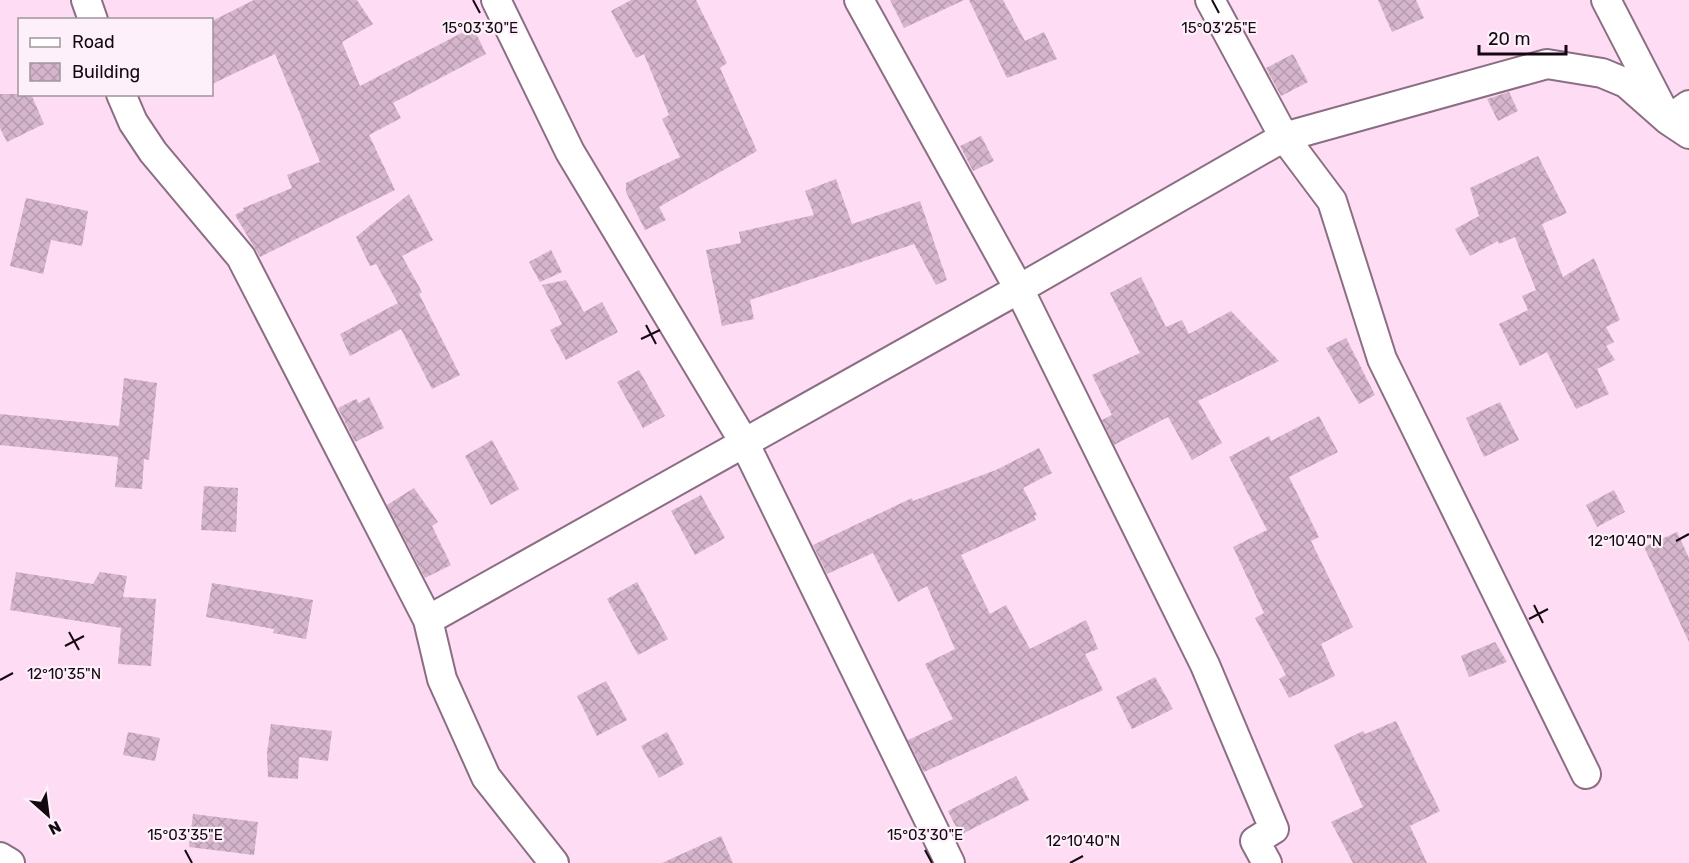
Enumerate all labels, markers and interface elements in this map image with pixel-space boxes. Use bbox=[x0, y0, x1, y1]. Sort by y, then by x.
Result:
legend bbox=[18, 18, 213, 96]
scale bar bbox=[1479, 18, 1566, 56]
text: 15°03'30"E bbox=[442, 19, 518, 37]
text: 15°03'25"E bbox=[1181, 19, 1257, 37]
text: 20 m bbox=[1488, 28, 1530, 50]
text: Road bbox=[72, 31, 115, 53]
text: Building bbox=[72, 61, 140, 83]
text: 12°10'40"N bbox=[1588, 532, 1662, 550]
text: 12°10'35"N bbox=[27, 665, 101, 683]
north arrow bbox=[18, 785, 78, 845]
text: N bbox=[45, 817, 64, 839]
text: 15°03'35"E bbox=[147, 826, 223, 844]
text: 15°03'30"E bbox=[887, 826, 963, 844]
text: 12°10'40"N bbox=[1046, 832, 1120, 850]

